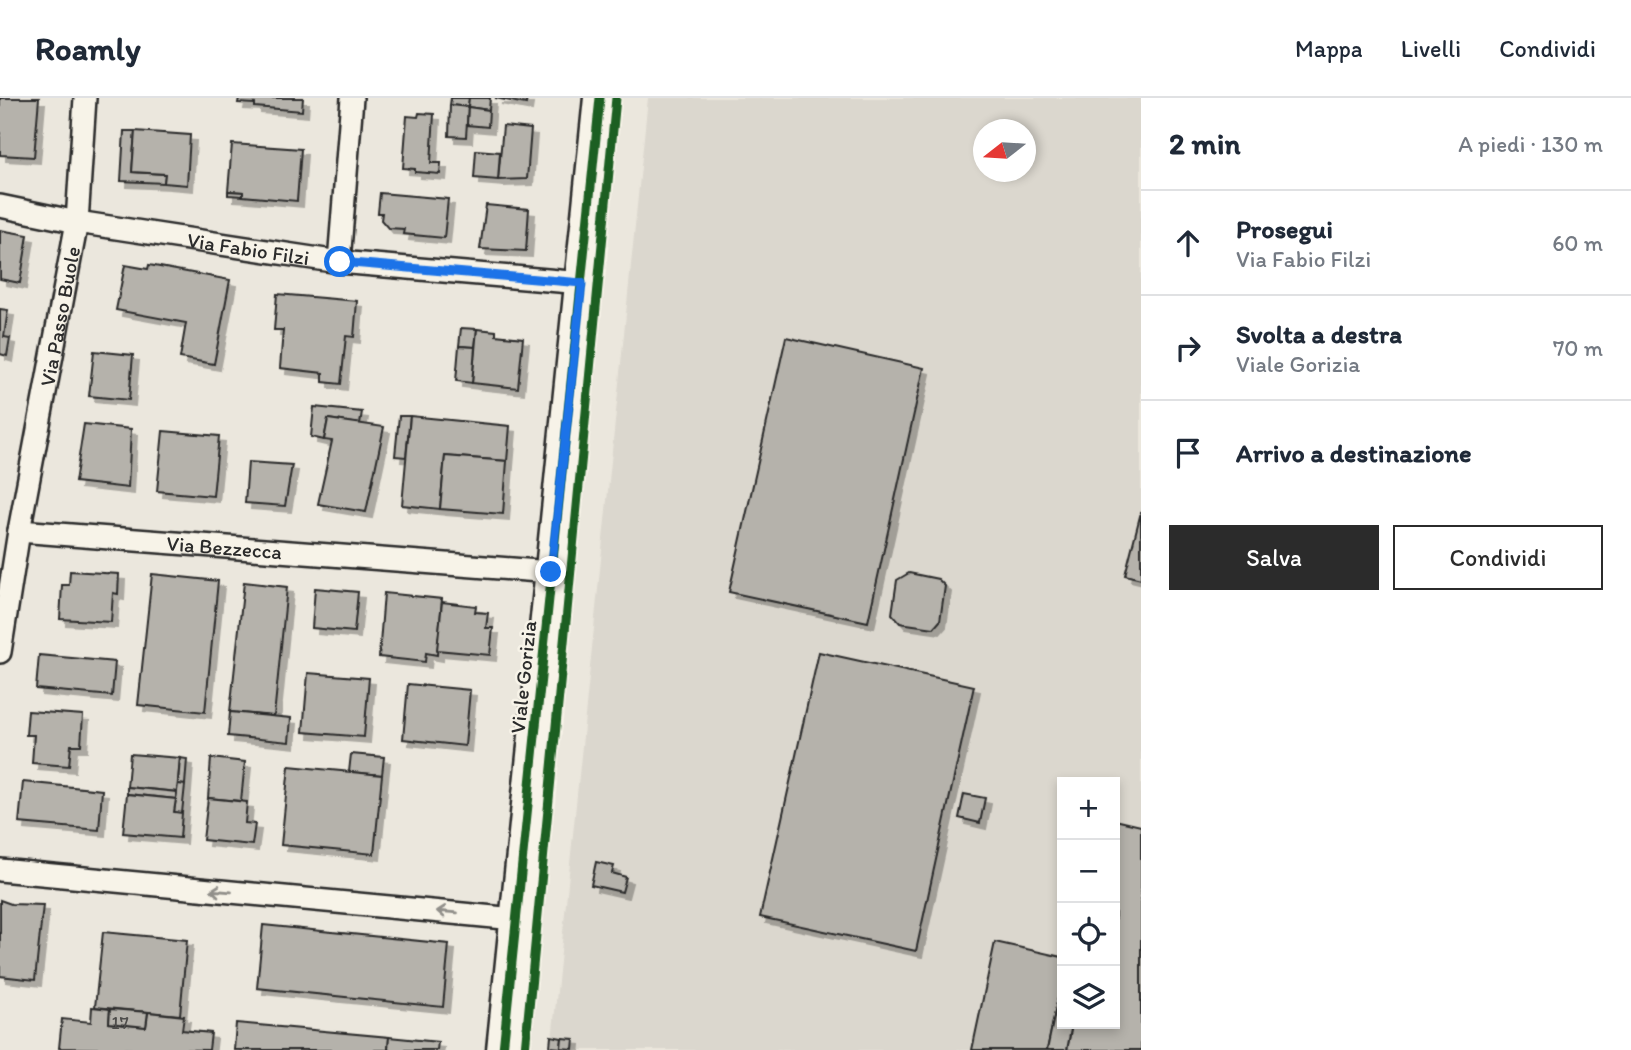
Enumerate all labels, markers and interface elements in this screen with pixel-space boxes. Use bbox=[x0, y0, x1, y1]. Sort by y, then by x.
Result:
text: Roamly bbox=[35, 29, 141, 68]
text: Mappa bbox=[1295, 34, 1363, 63]
text: Livelli bbox=[1401, 34, 1461, 63]
text: Condividi bbox=[1499, 34, 1596, 63]
north arrow bbox=[973, 119, 1036, 182]
text: 2 min bbox=[1169, 125, 1240, 162]
text: A piedi · 130 m bbox=[1458, 130, 1603, 158]
text: Prosegui bbox=[1236, 213, 1333, 245]
icon: ahead bbox=[1169, 224, 1207, 262]
street label: Via Fabio Filzi bbox=[185, 226, 311, 270]
text: 60 m bbox=[1552, 229, 1603, 257]
street label: Via Passo Buole bbox=[34, 244, 85, 388]
text: Via Fabio Filzi bbox=[1236, 245, 1371, 273]
route start bbox=[324, 246, 355, 277]
text: Svolta a destra bbox=[1236, 318, 1402, 350]
icon: right bbox=[1169, 329, 1207, 367]
text: 70 m bbox=[1553, 334, 1603, 362]
text: Viale Gorizia bbox=[1236, 350, 1360, 378]
icon: arrive bbox=[1169, 434, 1207, 472]
text: Arrivo a destinazione bbox=[1236, 437, 1472, 469]
button: Salva bbox=[1169, 525, 1379, 590]
button: Condividi bbox=[1393, 525, 1603, 590]
street label: Via Bezzecca bbox=[166, 530, 283, 564]
route end bbox=[535, 556, 566, 587]
street label: Viale Gorizia bbox=[505, 619, 541, 735]
map controls bbox=[1057, 777, 1120, 1029]
button: + bbox=[1057, 777, 1120, 840]
button: − bbox=[1057, 840, 1120, 903]
one-way arrow bbox=[210, 884, 232, 897]
button: locate bbox=[1057, 903, 1120, 966]
one-way arrow bbox=[436, 905, 459, 918]
button: layers bbox=[1057, 966, 1120, 1029]
house number: 17 bbox=[111, 1012, 129, 1034]

